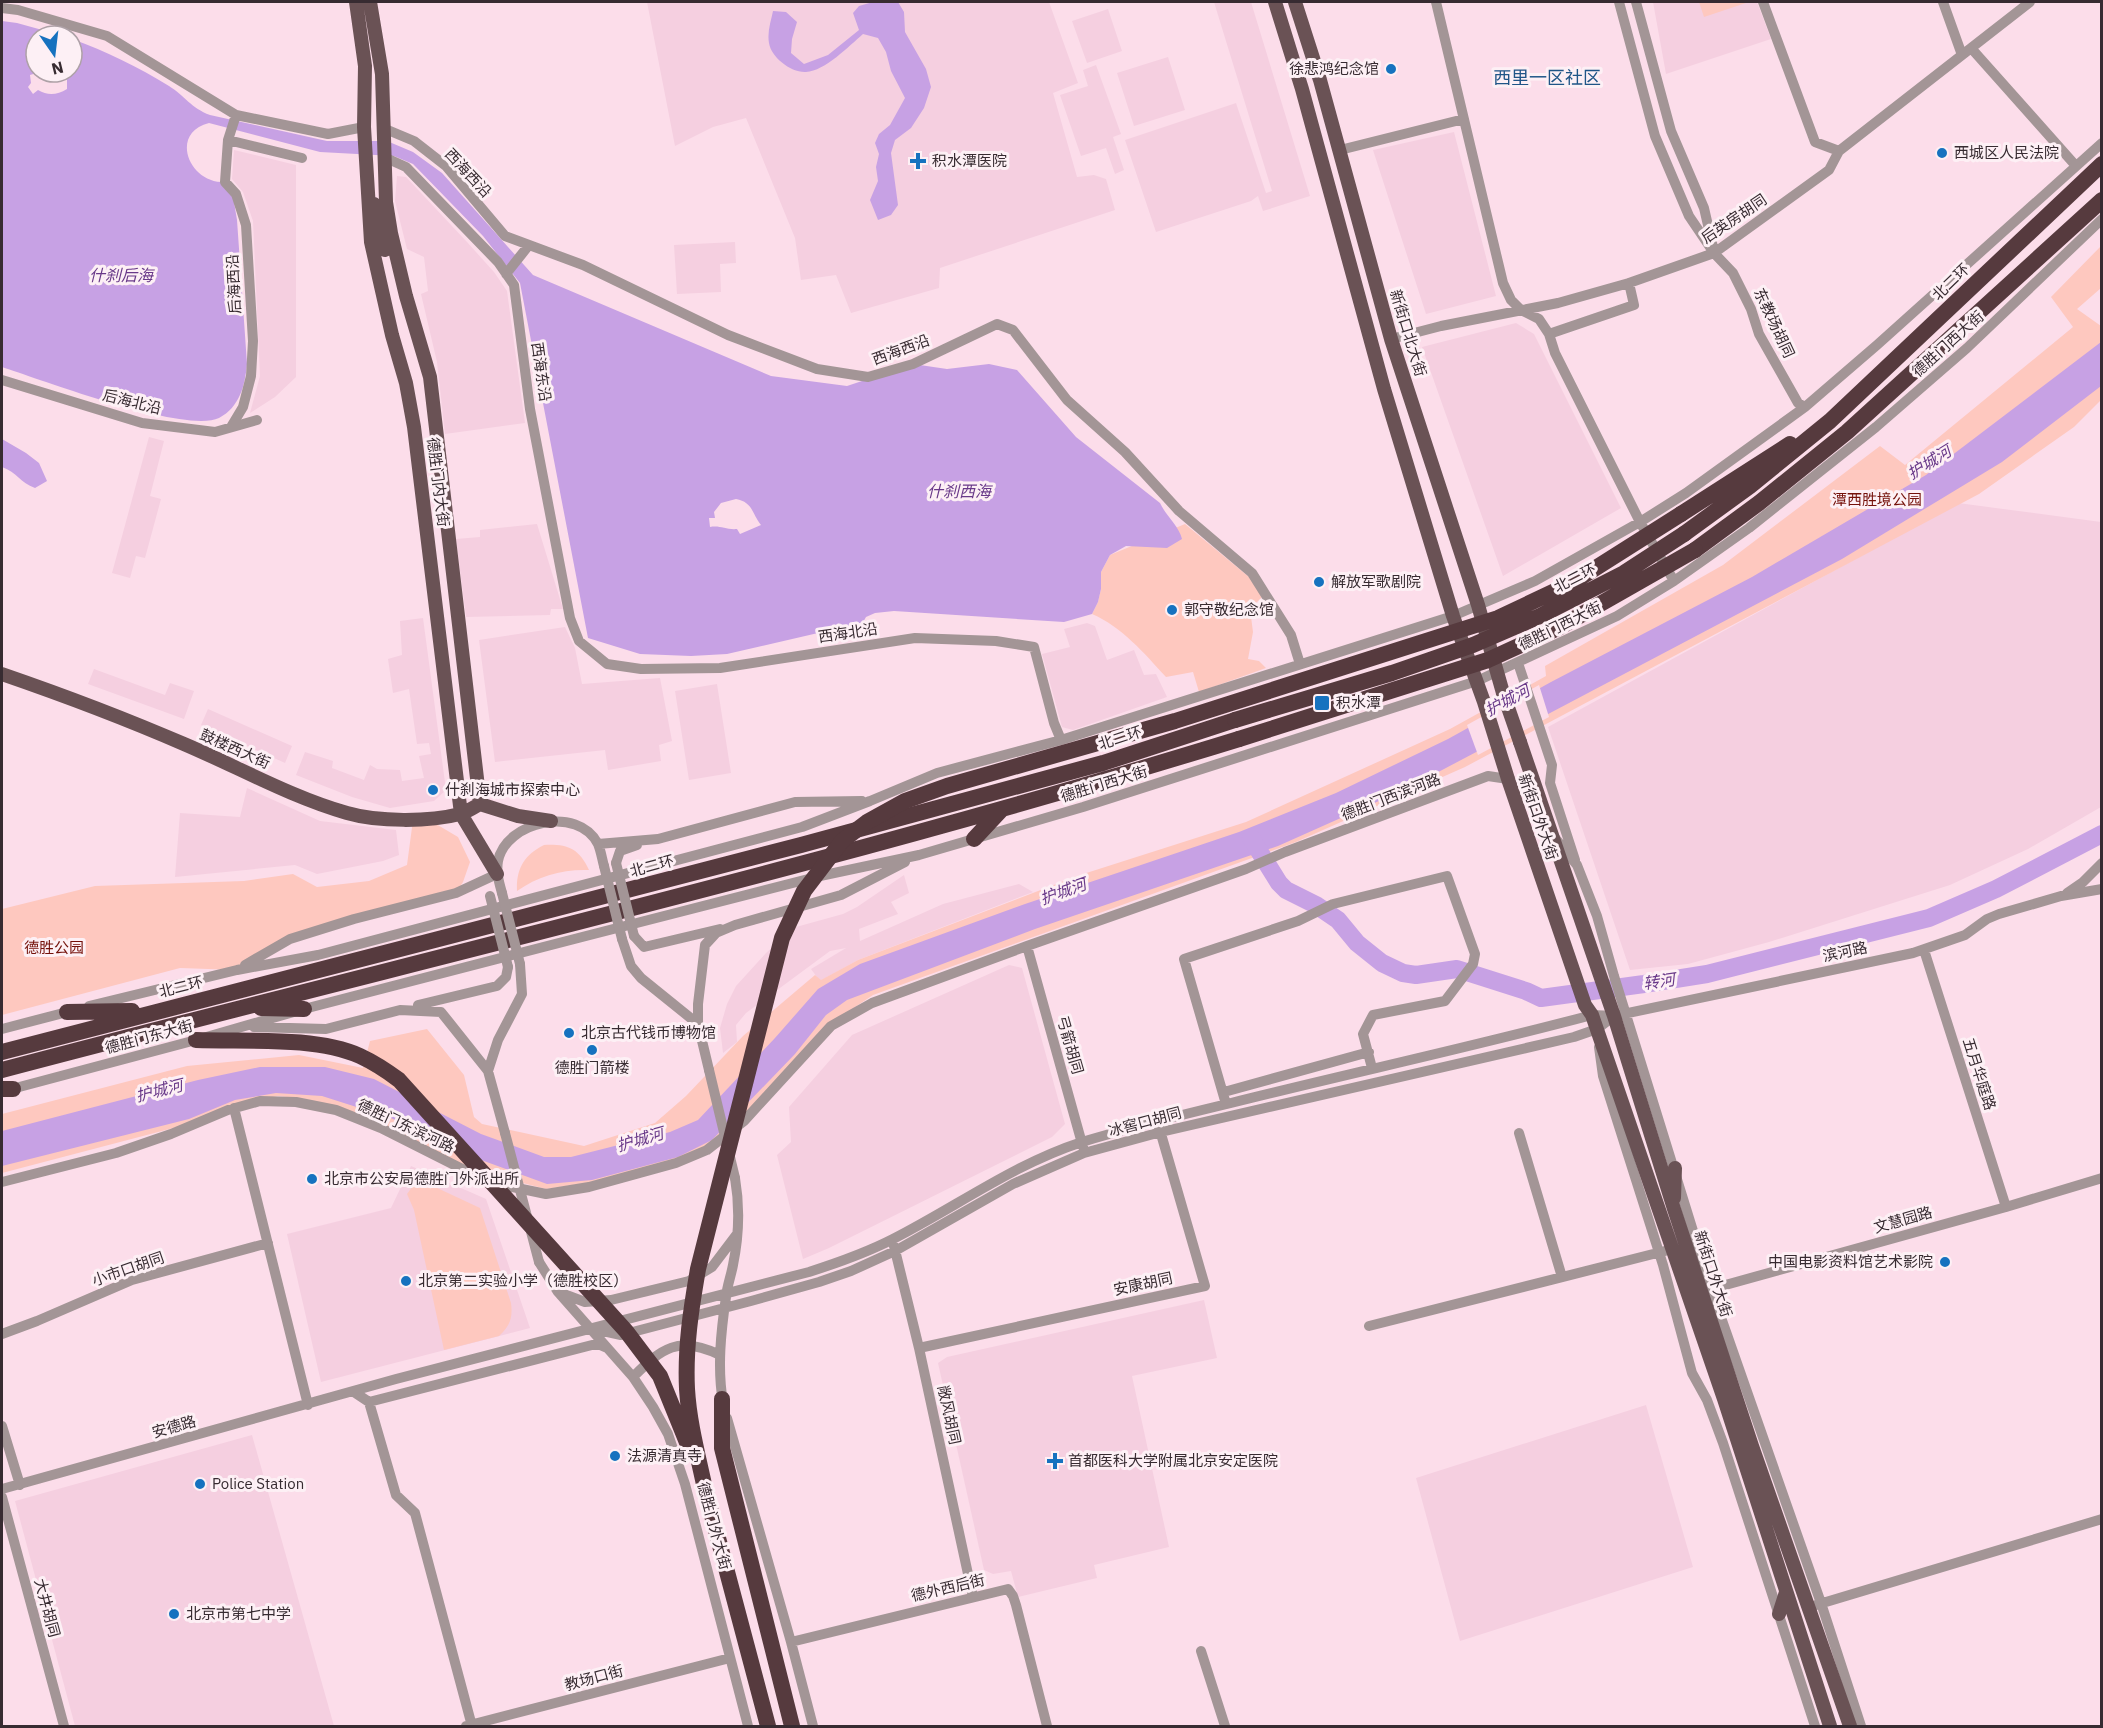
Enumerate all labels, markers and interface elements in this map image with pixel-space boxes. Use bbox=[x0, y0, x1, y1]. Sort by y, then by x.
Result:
north arrow bbox=[24, 24, 84, 84]
text: N bbox=[50, 57, 66, 80]
place label: 徐悲鸿纪念馆 bbox=[1289, 59, 1379, 78]
marker: 徐悲鸿纪念馆 bbox=[1384, 62, 1398, 76]
district label: 西里一区社区 bbox=[1493, 66, 1601, 89]
place label: 西城区人民法院 bbox=[1954, 143, 2059, 162]
street label: 西海西沿 bbox=[441, 144, 496, 201]
marker: 西城区人民法院 bbox=[1935, 146, 1949, 160]
place label: 积水潭医院 bbox=[932, 151, 1007, 170]
marker: 积水潭医院 bbox=[909, 152, 927, 170]
street label: 后英房胡同 bbox=[1697, 190, 1770, 247]
street label: 后海西沿 bbox=[222, 254, 245, 314]
street label: 北二环 bbox=[1928, 259, 1973, 304]
water label: 什刹后海 bbox=[89, 265, 155, 285]
street label: 东教场胡同 bbox=[1750, 285, 1799, 361]
street label: 新街口北大街 bbox=[1386, 287, 1431, 379]
street label: 德胜门西大街 bbox=[1908, 306, 1987, 381]
street label: 西海西沿 bbox=[869, 330, 932, 369]
street label: 西海东沿 bbox=[528, 341, 555, 403]
street label: 后海北沿 bbox=[101, 385, 164, 418]
street label: 德胜门内大街 bbox=[424, 436, 453, 528]
water label: 护城河 bbox=[1903, 439, 1957, 483]
water label: 什刹西海 bbox=[927, 481, 993, 501]
park label: 潭西胜境公园 bbox=[1832, 490, 1922, 509]
street label: 北二环 bbox=[1550, 559, 1599, 596]
place label: 解放军歌剧院 bbox=[1331, 572, 1421, 591]
marker: 解放军歌剧院 bbox=[1312, 575, 1326, 589]
street label: 德胜门西大街 bbox=[1515, 597, 1604, 654]
place label: 郭守敬纪念馆 bbox=[1184, 600, 1274, 619]
marker: 郭守敬纪念馆 bbox=[1165, 603, 1179, 617]
street label: 西海北沿 bbox=[817, 619, 879, 646]
water label: 护城河 bbox=[1481, 678, 1536, 720]
place label: 积水潭 bbox=[1336, 693, 1381, 712]
marker: 积水潭 bbox=[1313, 694, 1331, 712]
street label: 北二环 bbox=[1096, 722, 1144, 754]
street label: 鼓楼西大街 bbox=[197, 725, 273, 772]
street label: 德胜门西大街 bbox=[1058, 761, 1150, 806]
street label: 德胜门西滨河路 bbox=[1338, 769, 1443, 824]
street label: 新街口外大街 bbox=[1515, 771, 1562, 862]
place label: 什刹海城市探索中心 bbox=[445, 780, 580, 799]
marker: 什刹海城市探索中心 bbox=[426, 783, 440, 797]
street label: 北二环 bbox=[628, 851, 676, 881]
water label: 护城河 bbox=[1037, 872, 1092, 909]
park label: 德胜公园 bbox=[24, 938, 84, 957]
street label: 滨河路 bbox=[1821, 938, 1869, 965]
water label: 转河 bbox=[1642, 968, 1679, 993]
street label: 北二环 bbox=[157, 972, 205, 1001]
street label: 弓箭胡同 bbox=[1053, 1013, 1088, 1076]
street label: 德胜门东大街 bbox=[103, 1016, 195, 1057]
place label: 北京古代钱币博物馆 bbox=[581, 1023, 716, 1042]
marker: 北京古代钱币博物馆 bbox=[562, 1026, 576, 1040]
street label: 五月华庭路 bbox=[1959, 1035, 2000, 1112]
marker: 德胜门箭楼 bbox=[585, 1043, 599, 1057]
place label: 德胜门箭楼 bbox=[554, 1058, 630, 1077]
water label: 护城河 bbox=[133, 1074, 188, 1106]
street label: 德胜门东滨河路 bbox=[355, 1095, 458, 1156]
street label: 冰窖口胡同 bbox=[1106, 1103, 1184, 1140]
water label: 护城河 bbox=[614, 1122, 669, 1155]
place label: 北京市公安局德胜门外派出所 bbox=[324, 1169, 519, 1188]
marker: 北京市公安局德胜门外派出所 bbox=[305, 1172, 319, 1186]
street label: 文慧园路 bbox=[1871, 1202, 1934, 1237]
street label: 新街口外大街 bbox=[1691, 1228, 1736, 1320]
street label: 小市口胡同 bbox=[89, 1247, 166, 1290]
place label: 中国电影资料馆艺术影院 bbox=[1768, 1252, 1933, 1271]
marker: 中国电影资料馆艺术影院 bbox=[1938, 1255, 1952, 1269]
street label: 安康胡同 bbox=[1112, 1268, 1174, 1299]
place label: 北京第二实验小学（德胜校区） bbox=[418, 1271, 628, 1290]
marker: 北京第二实验小学（德胜校区） bbox=[399, 1274, 413, 1288]
street label: 敞风胡同 bbox=[934, 1384, 965, 1446]
street label: 安德路 bbox=[150, 1411, 198, 1442]
place label: 法源清真寺 bbox=[627, 1446, 702, 1465]
marker: 法源清真寺 bbox=[608, 1449, 622, 1463]
place label: 首都医科大学附属北京安定医院 bbox=[1068, 1451, 1278, 1470]
marker: 首都医科大学附属北京安定医院 bbox=[1046, 1452, 1064, 1470]
place label: Police Station bbox=[212, 1474, 304, 1493]
marker: Police Station bbox=[193, 1477, 207, 1491]
street label: 德胜门外大街 bbox=[694, 1480, 735, 1572]
street label: 德外西后街 bbox=[909, 1570, 987, 1605]
street label: 大井胡同 bbox=[31, 1576, 64, 1639]
place label: 北京市第七中学 bbox=[186, 1604, 291, 1623]
marker: 北京市第七中学 bbox=[167, 1607, 181, 1621]
street label: 教场口街 bbox=[562, 1661, 625, 1694]

